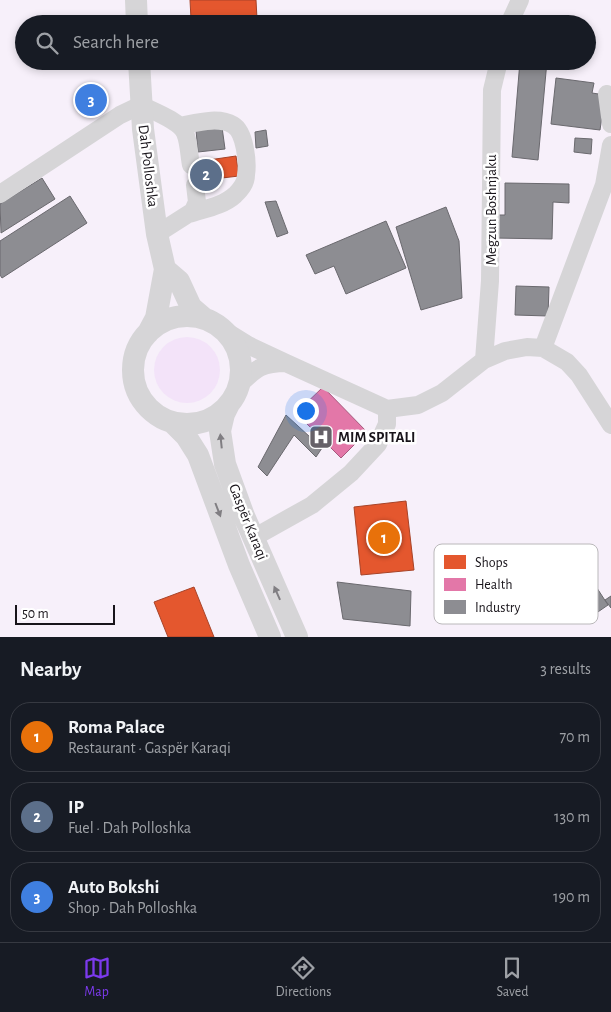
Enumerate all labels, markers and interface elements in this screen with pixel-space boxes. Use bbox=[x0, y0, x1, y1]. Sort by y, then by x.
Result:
search box bbox=[15, 15, 596, 70]
icon: search bbox=[33, 29, 61, 57]
text: Search here bbox=[73, 33, 159, 52]
pin: 3 bbox=[75, 81, 107, 119]
street label: Dah Polloshka bbox=[135, 124, 161, 208]
street label: Megzun Boshnjaku bbox=[484, 154, 499, 266]
pin: 2 bbox=[190, 156, 222, 194]
your location bbox=[293, 398, 319, 424]
hospital icon: MIM SPITALI bbox=[308, 424, 334, 450]
place label: MIM SPITALI bbox=[338, 430, 415, 445]
one-way arrow bbox=[217, 433, 225, 449]
street label: Gaspër Karaqi bbox=[226, 482, 270, 562]
one-way arrow bbox=[215, 503, 222, 518]
pin: 1 bbox=[368, 519, 400, 557]
legend bbox=[434, 544, 598, 624]
text: Shops bbox=[475, 556, 508, 570]
text: Health bbox=[475, 578, 512, 592]
one-way arrow bbox=[273, 586, 281, 600]
text: Industry bbox=[475, 601, 521, 615]
scale bar bbox=[15, 602, 115, 625]
text: 50 m bbox=[22, 607, 49, 621]
text: Nearby bbox=[20, 659, 81, 680]
text: 3 results bbox=[540, 661, 591, 677]
text: Roma Palace bbox=[68, 718, 165, 737]
text: 1 bbox=[34, 729, 40, 745]
text: 70 m bbox=[559, 729, 590, 745]
text: Restaurant · Gaspër Karaqi bbox=[68, 740, 231, 756]
text: IP bbox=[68, 798, 84, 817]
text: 2 bbox=[33, 809, 41, 825]
text: 130 m bbox=[554, 809, 590, 825]
text: Fuel · Dah Polloshka bbox=[68, 820, 191, 836]
text: Auto Bokshi bbox=[68, 878, 160, 897]
text: 3 bbox=[34, 889, 40, 905]
text: 190 m bbox=[553, 889, 590, 905]
text: Shop · Dah Polloshka bbox=[68, 900, 197, 916]
tab: Map bbox=[83, 954, 111, 1001]
tab: Directions bbox=[276, 954, 331, 1001]
tab: Saved bbox=[496, 954, 528, 1001]

